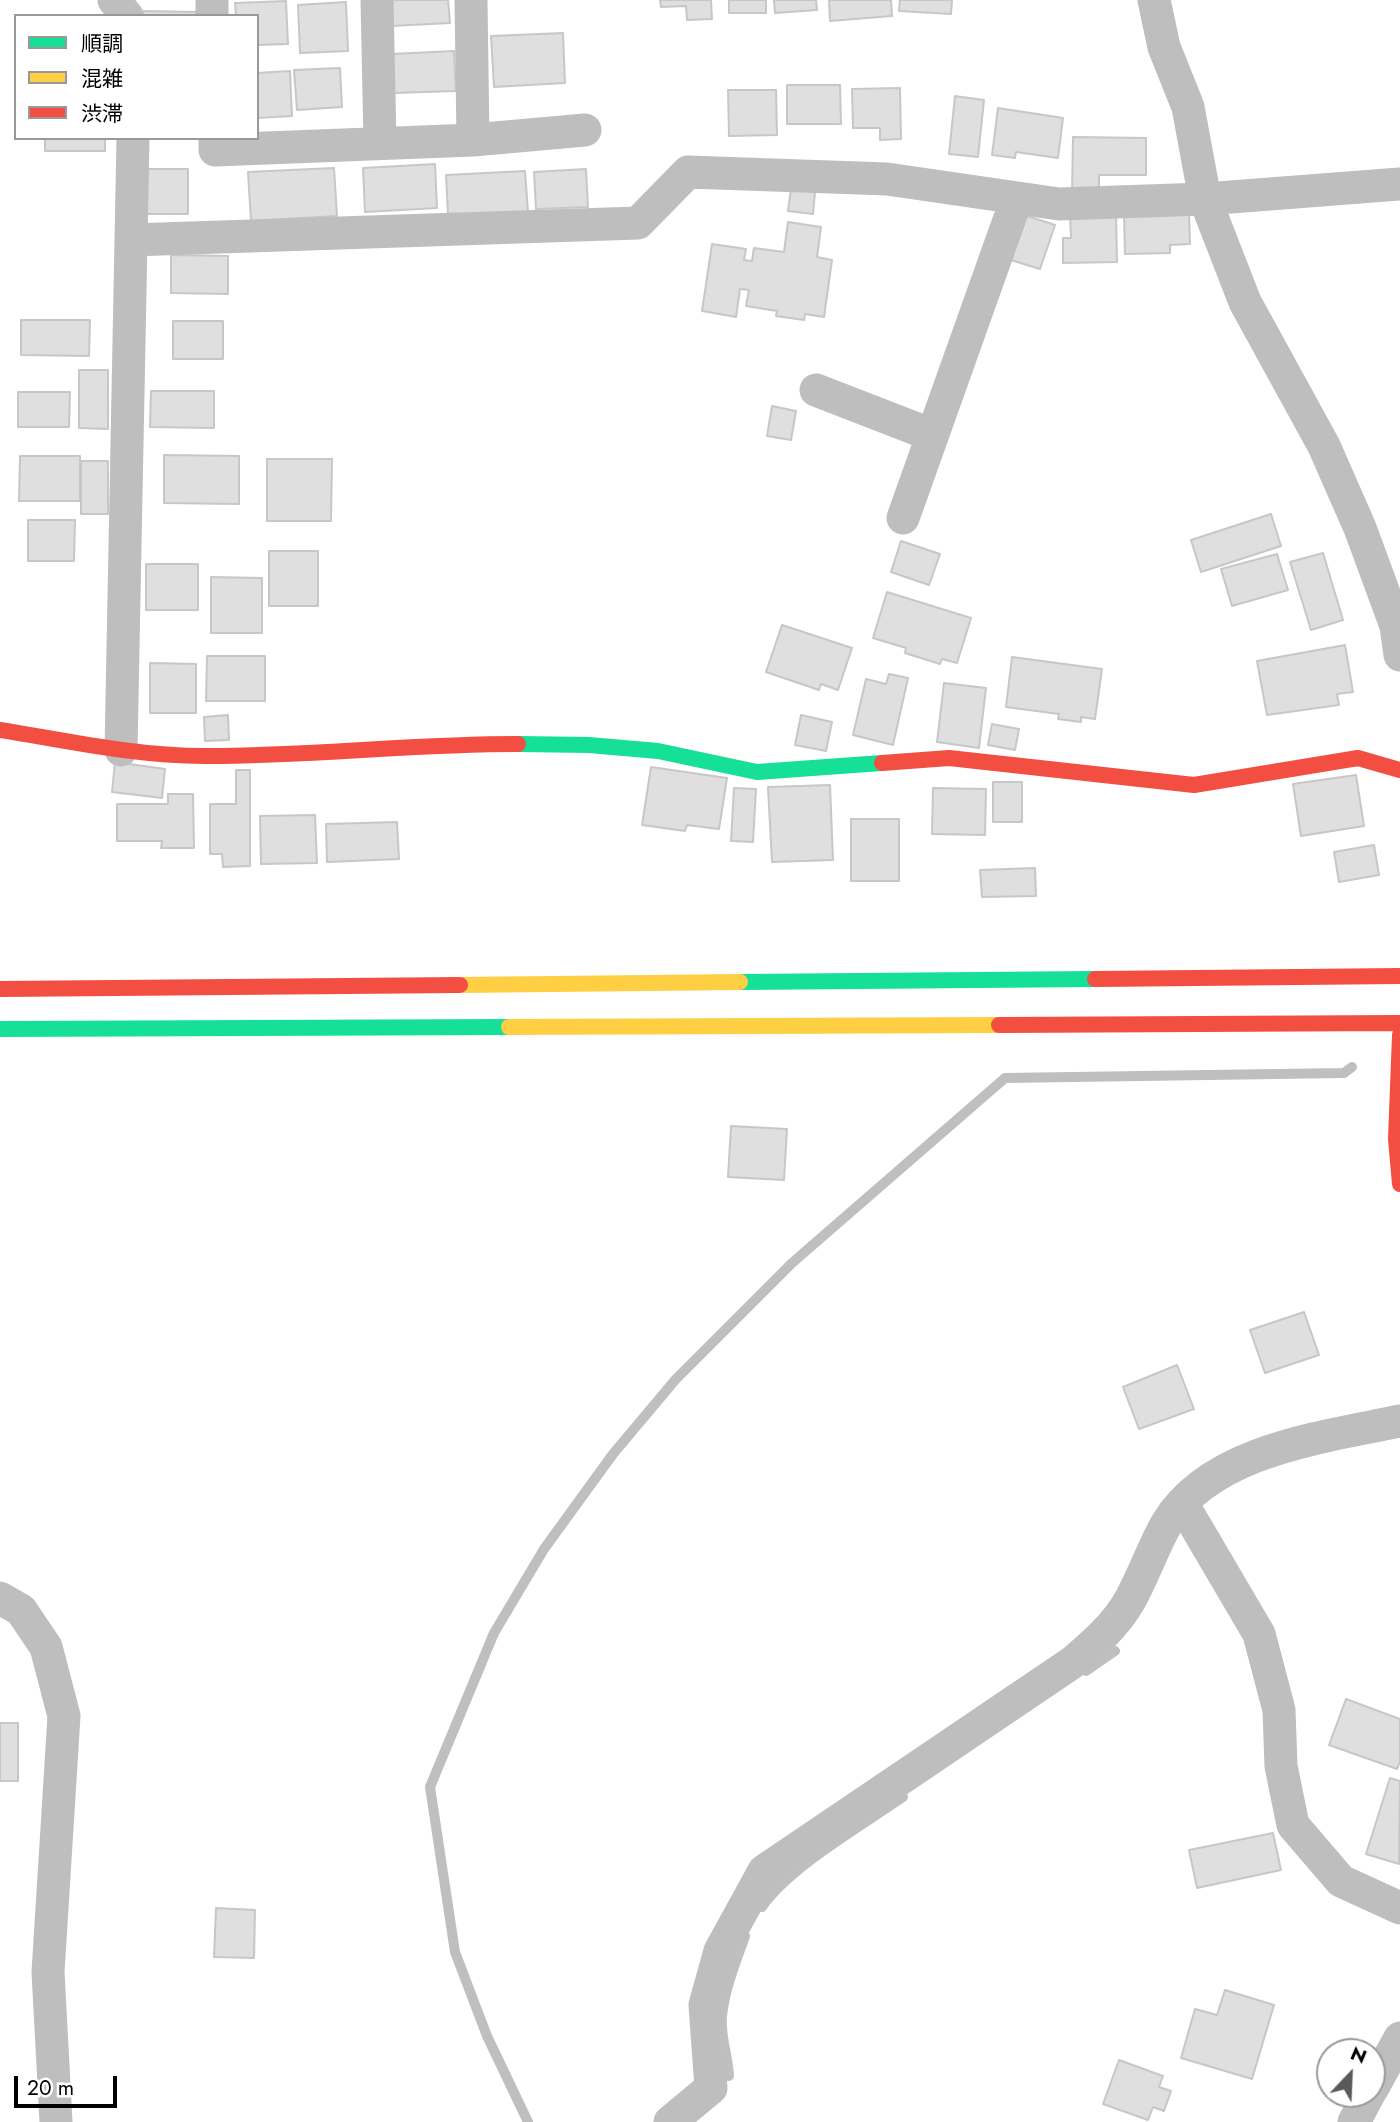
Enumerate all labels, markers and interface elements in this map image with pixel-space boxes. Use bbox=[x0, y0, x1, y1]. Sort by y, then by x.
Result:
legend bbox=[14, 14, 259, 140]
text: 順調 bbox=[81, 29, 123, 59]
text: 混雑 bbox=[81, 64, 123, 94]
text: 渋滞 bbox=[81, 99, 123, 129]
north arrow bbox=[1316, 2038, 1386, 2108]
text: N bbox=[1346, 2040, 1371, 2070]
scale bar bbox=[18, 2062, 121, 2106]
text: 20 m bbox=[27, 2073, 74, 2103]

